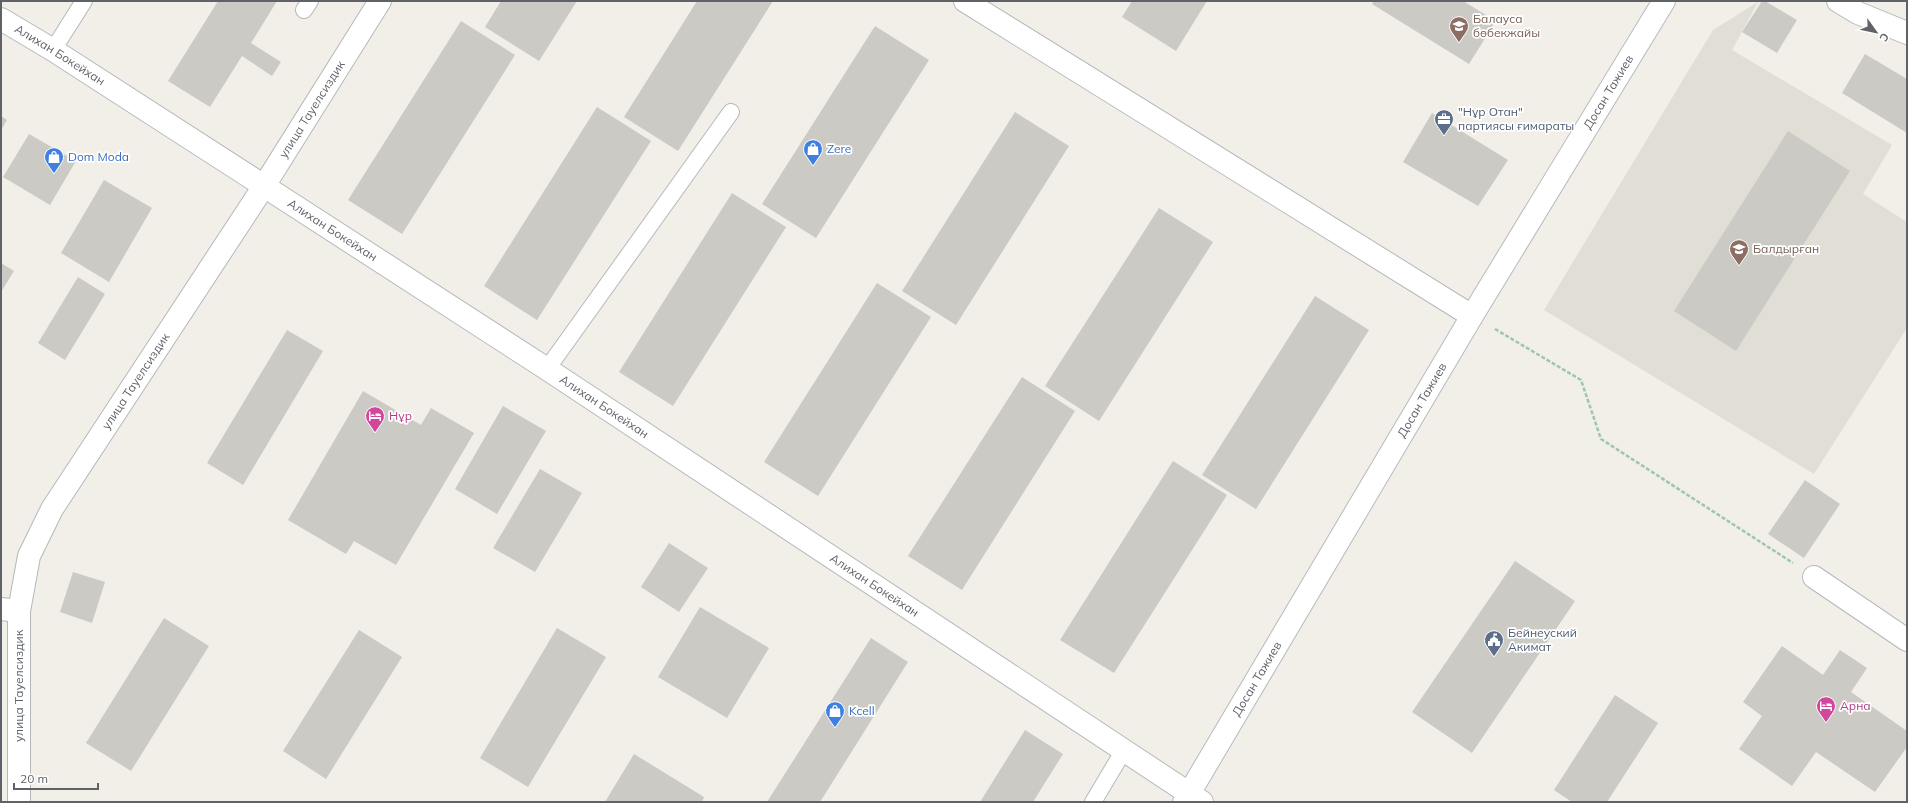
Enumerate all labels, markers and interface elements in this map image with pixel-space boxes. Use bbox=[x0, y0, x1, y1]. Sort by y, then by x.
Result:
place label: Балауса бөбекжайы bbox=[1473, 11, 1540, 40]
north arrow bbox=[1856, 12, 1896, 52]
school or university icon: Балауса бөбекжайы bbox=[1448, 15, 1470, 43]
street label: Алихан Бокейхан bbox=[12, 21, 108, 89]
text: С bbox=[1876, 30, 1892, 45]
street label: Досан Тажиев bbox=[1580, 52, 1636, 132]
street label: улица Тауелсиздик bbox=[275, 57, 348, 161]
place label: "Нұр Отан" партиясы ғимараты bbox=[1458, 104, 1574, 133]
office icon: "Нұр Отан" партиясы ғимараты bbox=[1433, 108, 1455, 136]
shop icon: Zere bbox=[802, 138, 824, 166]
place label: Zere bbox=[827, 141, 851, 156]
shop icon: Dom Moda bbox=[43, 146, 65, 174]
place label: Dom Moda bbox=[68, 149, 129, 164]
street label: Алихан Бокейхан bbox=[285, 195, 380, 264]
school or university icon: Балдырған bbox=[1728, 238, 1750, 266]
place label: Балдырған bbox=[1753, 241, 1819, 256]
street label: улица Тауелсиздик bbox=[98, 330, 173, 432]
street label: Досан Тажиев bbox=[1394, 360, 1450, 440]
street label: Алихан Бокейхан bbox=[557, 372, 652, 441]
hotel icon: Нұр bbox=[364, 405, 386, 433]
place label: Нұр bbox=[389, 408, 412, 423]
street label: Алихан Бокейхан bbox=[827, 550, 922, 620]
place label: Бейнеуский Акимат bbox=[1508, 625, 1577, 654]
street label: улица Тауелсиздик bbox=[11, 629, 26, 742]
public building icon: Бейнеуский Акимат bbox=[1483, 629, 1505, 657]
street label: Досан Тажиев bbox=[1229, 638, 1285, 719]
hotel icon: Арна bbox=[1815, 695, 1837, 723]
place label: Арна bbox=[1840, 698, 1871, 713]
shop icon: Kcell bbox=[824, 700, 846, 728]
place label: Kcell bbox=[849, 703, 875, 718]
scale bar bbox=[14, 765, 98, 791]
text: 20 m bbox=[20, 771, 48, 786]

